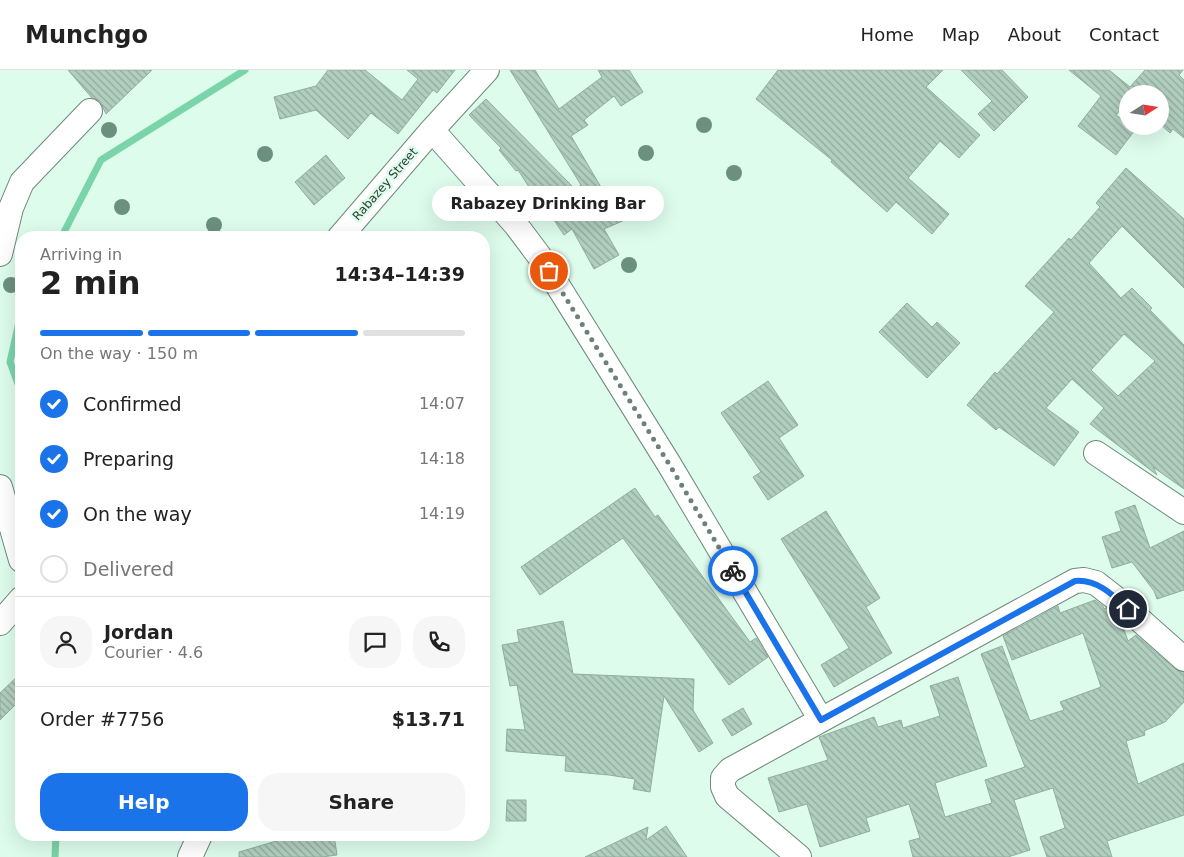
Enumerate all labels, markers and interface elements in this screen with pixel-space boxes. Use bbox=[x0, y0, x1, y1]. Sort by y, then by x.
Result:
text: Munchgo bbox=[25, 21, 148, 49]
text: Home bbox=[861, 24, 914, 45]
text: Map bbox=[942, 24, 980, 45]
text: About bbox=[1008, 24, 1061, 45]
text: Contact bbox=[1089, 24, 1159, 45]
north arrow bbox=[1119, 85, 1169, 135]
map controls bbox=[1119, 85, 1169, 135]
street label: Rabazey Street bbox=[350, 145, 420, 223]
callout: Rabazey Drinking Bar bbox=[433, 186, 665, 221]
text: Rabazey Drinking Bar bbox=[451, 194, 646, 213]
text: Arriving in bbox=[40, 245, 122, 264]
pin bbox=[528, 250, 570, 292]
icon: bag bbox=[535, 257, 563, 285]
text: 14:34–14:39 bbox=[335, 263, 465, 285]
text: 2 min bbox=[40, 264, 141, 302]
text: On the way · 150 m bbox=[40, 344, 198, 363]
icon: check bbox=[40, 390, 68, 418]
text: Confirmed bbox=[83, 393, 182, 415]
text: 14:07 bbox=[419, 394, 465, 413]
icon: check bbox=[40, 445, 68, 473]
text: Preparing bbox=[83, 448, 174, 470]
text: 14:18 bbox=[419, 449, 465, 468]
icon: check bbox=[40, 500, 68, 528]
text: On the way bbox=[83, 503, 192, 525]
text: 14:19 bbox=[419, 504, 465, 523]
courier bbox=[708, 546, 758, 596]
icon: bike bbox=[719, 557, 747, 585]
text: Delivered bbox=[83, 558, 174, 580]
pin bbox=[1107, 588, 1149, 630]
icon: home bbox=[1114, 595, 1142, 623]
button: person bbox=[40, 616, 92, 668]
button: chat bbox=[349, 616, 401, 668]
button: phone bbox=[413, 616, 465, 668]
text: Jordan bbox=[104, 621, 173, 643]
text: Courier · 4.6 bbox=[104, 643, 203, 662]
text: Order #7756 bbox=[40, 708, 164, 730]
text: $13.71 bbox=[392, 708, 465, 730]
button: Help bbox=[40, 773, 248, 831]
button: Share bbox=[258, 773, 465, 831]

